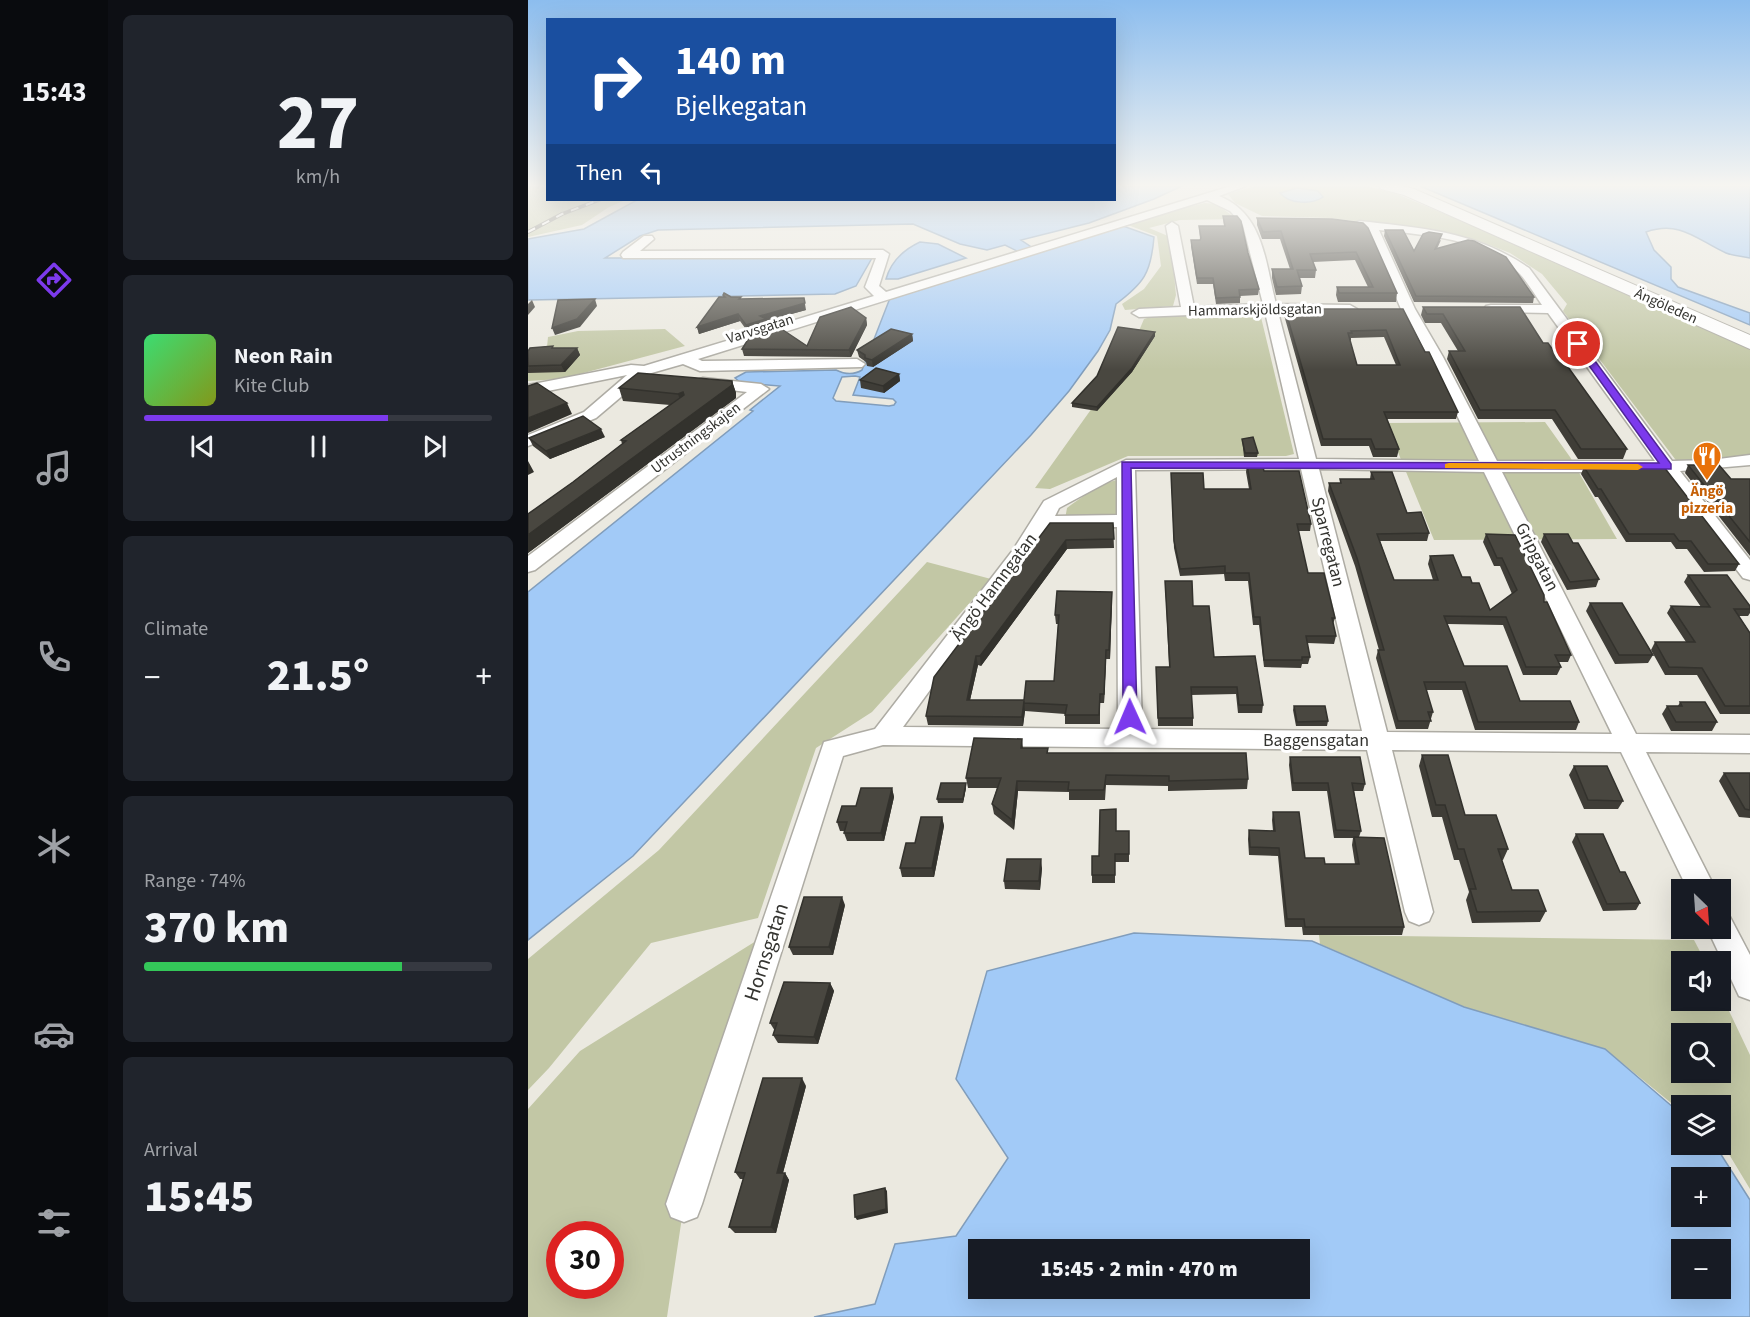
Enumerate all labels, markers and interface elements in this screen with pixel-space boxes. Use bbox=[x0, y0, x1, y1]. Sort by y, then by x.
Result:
text: 140 m bbox=[675, 31, 786, 91]
icon: right bbox=[576, 42, 654, 120]
text: 27 bbox=[277, 68, 359, 179]
text: 15:43 bbox=[21, 73, 87, 112]
text: Bjelkegatan bbox=[675, 87, 807, 126]
icon: left bbox=[635, 156, 668, 189]
text: Then bbox=[576, 157, 623, 189]
text: km/h bbox=[296, 163, 340, 191]
icon: directions bbox=[33, 259, 75, 301]
street label: Ängöleden bbox=[1631, 283, 1701, 329]
street label: Hammarskjöldsgatan bbox=[1188, 298, 1322, 322]
street label: Varvsgatan bbox=[724, 309, 796, 349]
pin bbox=[1552, 318, 1603, 369]
icon: arrive bbox=[1561, 327, 1594, 360]
text: Neon Rain bbox=[234, 340, 333, 372]
text: Kite Club bbox=[234, 372, 309, 400]
street label: Utrustningskajen bbox=[647, 397, 745, 479]
icon: previous bbox=[186, 430, 219, 463]
icon: pause bbox=[302, 430, 335, 463]
icon: next bbox=[418, 430, 451, 463]
restaurant icon: Ängö pizzeria bbox=[1691, 440, 1723, 482]
icon: music bbox=[33, 447, 75, 489]
place label: Ängö pizzeria bbox=[1681, 481, 1733, 519]
street label: Sparregatan bbox=[1305, 494, 1351, 590]
street label: Gripgatan bbox=[1509, 518, 1565, 596]
street label: Ängö Hamngatan bbox=[945, 528, 1043, 646]
text: Climate bbox=[144, 615, 208, 643]
icon: phone bbox=[33, 636, 75, 678]
text: 21.5° bbox=[267, 644, 369, 708]
text: − bbox=[144, 654, 160, 701]
text: + bbox=[476, 654, 492, 701]
position arrow bbox=[1098, 685, 1162, 749]
street label: Baggensgatan bbox=[1263, 728, 1369, 753]
icon: climate bbox=[33, 825, 75, 867]
text: Range · 74% bbox=[144, 867, 245, 895]
north arrow bbox=[1671, 879, 1731, 939]
map controls bbox=[1671, 879, 1731, 1299]
text: 370 km bbox=[144, 896, 289, 960]
street label: Hornsgatan bbox=[736, 899, 796, 1005]
button: sound bbox=[1671, 951, 1731, 1011]
icon: car bbox=[33, 1013, 75, 1055]
button: search bbox=[1671, 1023, 1731, 1083]
button: layers bbox=[1671, 1095, 1731, 1155]
text: Arrival bbox=[144, 1136, 198, 1164]
text: 15:45 bbox=[144, 1165, 254, 1229]
button: + bbox=[1671, 1167, 1731, 1227]
icon: filters bbox=[33, 1202, 75, 1244]
speed limit sign: 30 bbox=[546, 1221, 624, 1299]
button: − bbox=[1671, 1239, 1731, 1299]
text: 15:45 · 2 min · 470 m bbox=[1040, 1253, 1238, 1285]

